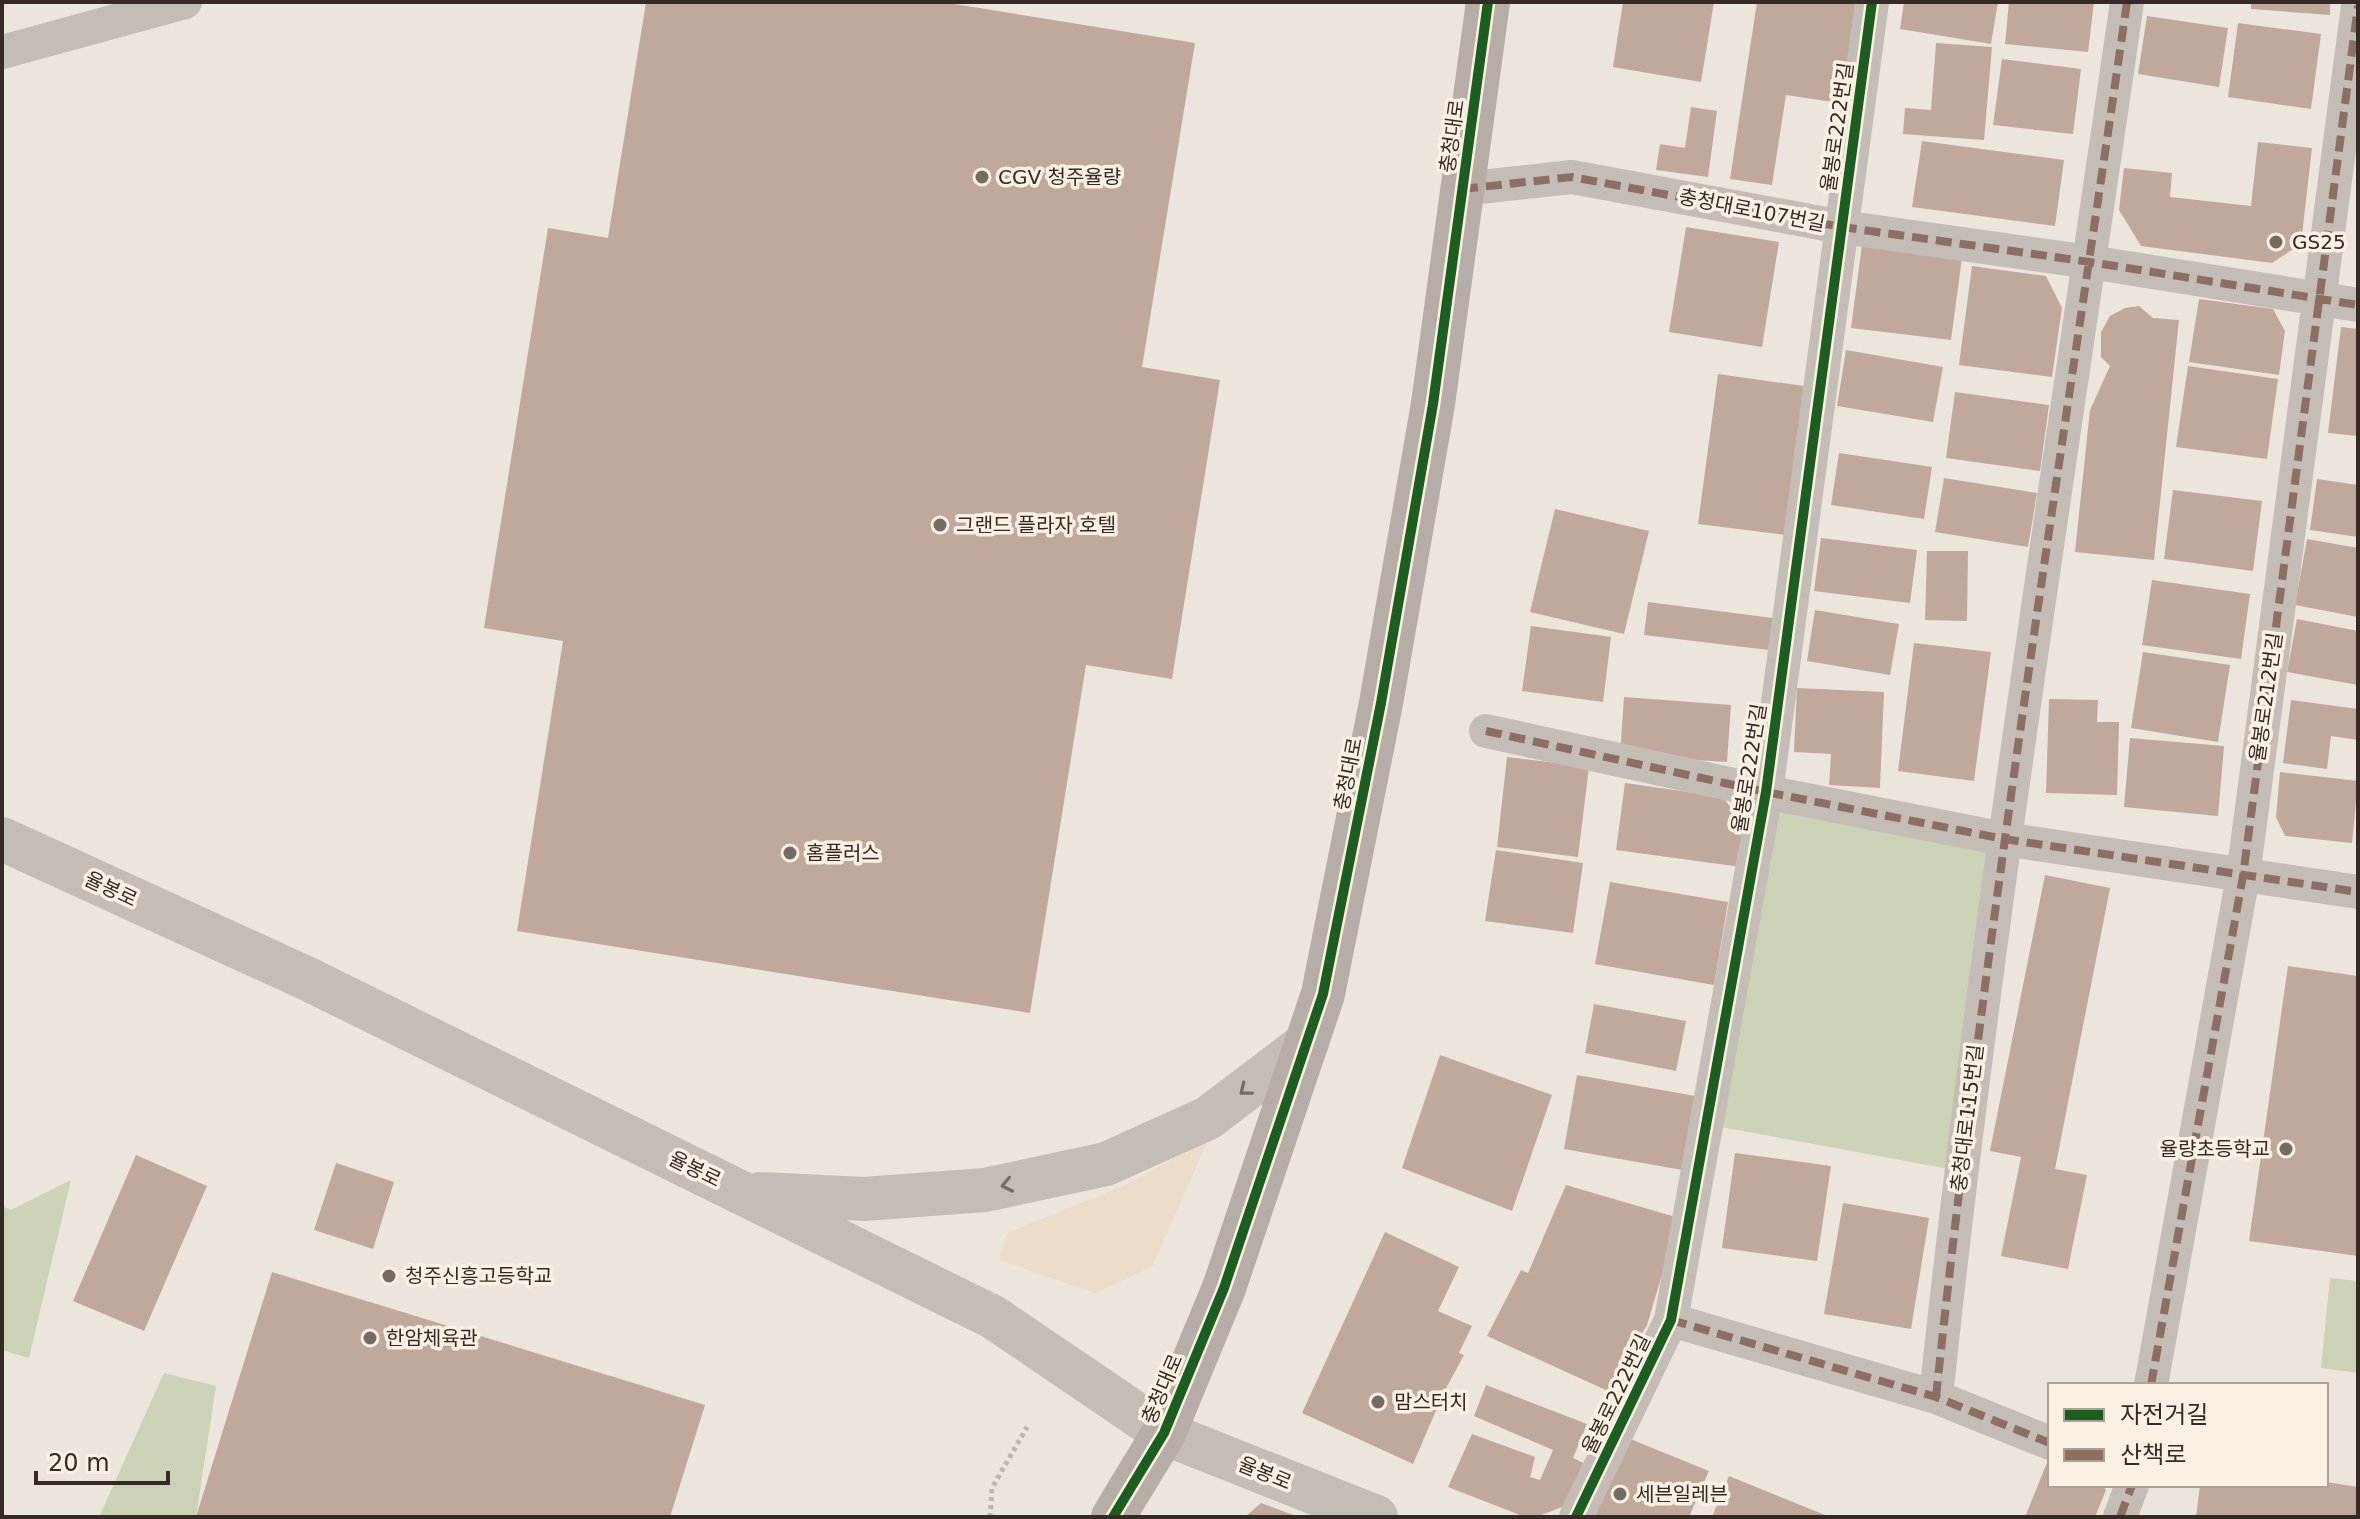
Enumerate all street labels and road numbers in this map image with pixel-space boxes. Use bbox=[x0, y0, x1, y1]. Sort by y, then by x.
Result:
street label: 율봉로222번길 bbox=[1816, 61, 1858, 193]
street label: 충청대로 bbox=[1435, 98, 1469, 174]
street label: 충청대로107번길 bbox=[1677, 184, 1827, 236]
street label: 율봉로212번길 bbox=[2245, 631, 2287, 763]
street label: 율봉로222번길 bbox=[1727, 702, 1771, 834]
street label: 충청대로 bbox=[1329, 736, 1367, 812]
street label: 율봉로 bbox=[81, 866, 141, 912]
street label: 충청대로115번길 bbox=[1946, 1043, 1988, 1193]
street label: 율봉로 bbox=[665, 1146, 725, 1192]
street label: 율봉로222번길 bbox=[1577, 1330, 1655, 1458]
street label: 충청대로 bbox=[1137, 1350, 1187, 1428]
street label: 율봉로 bbox=[1235, 1452, 1295, 1494]

